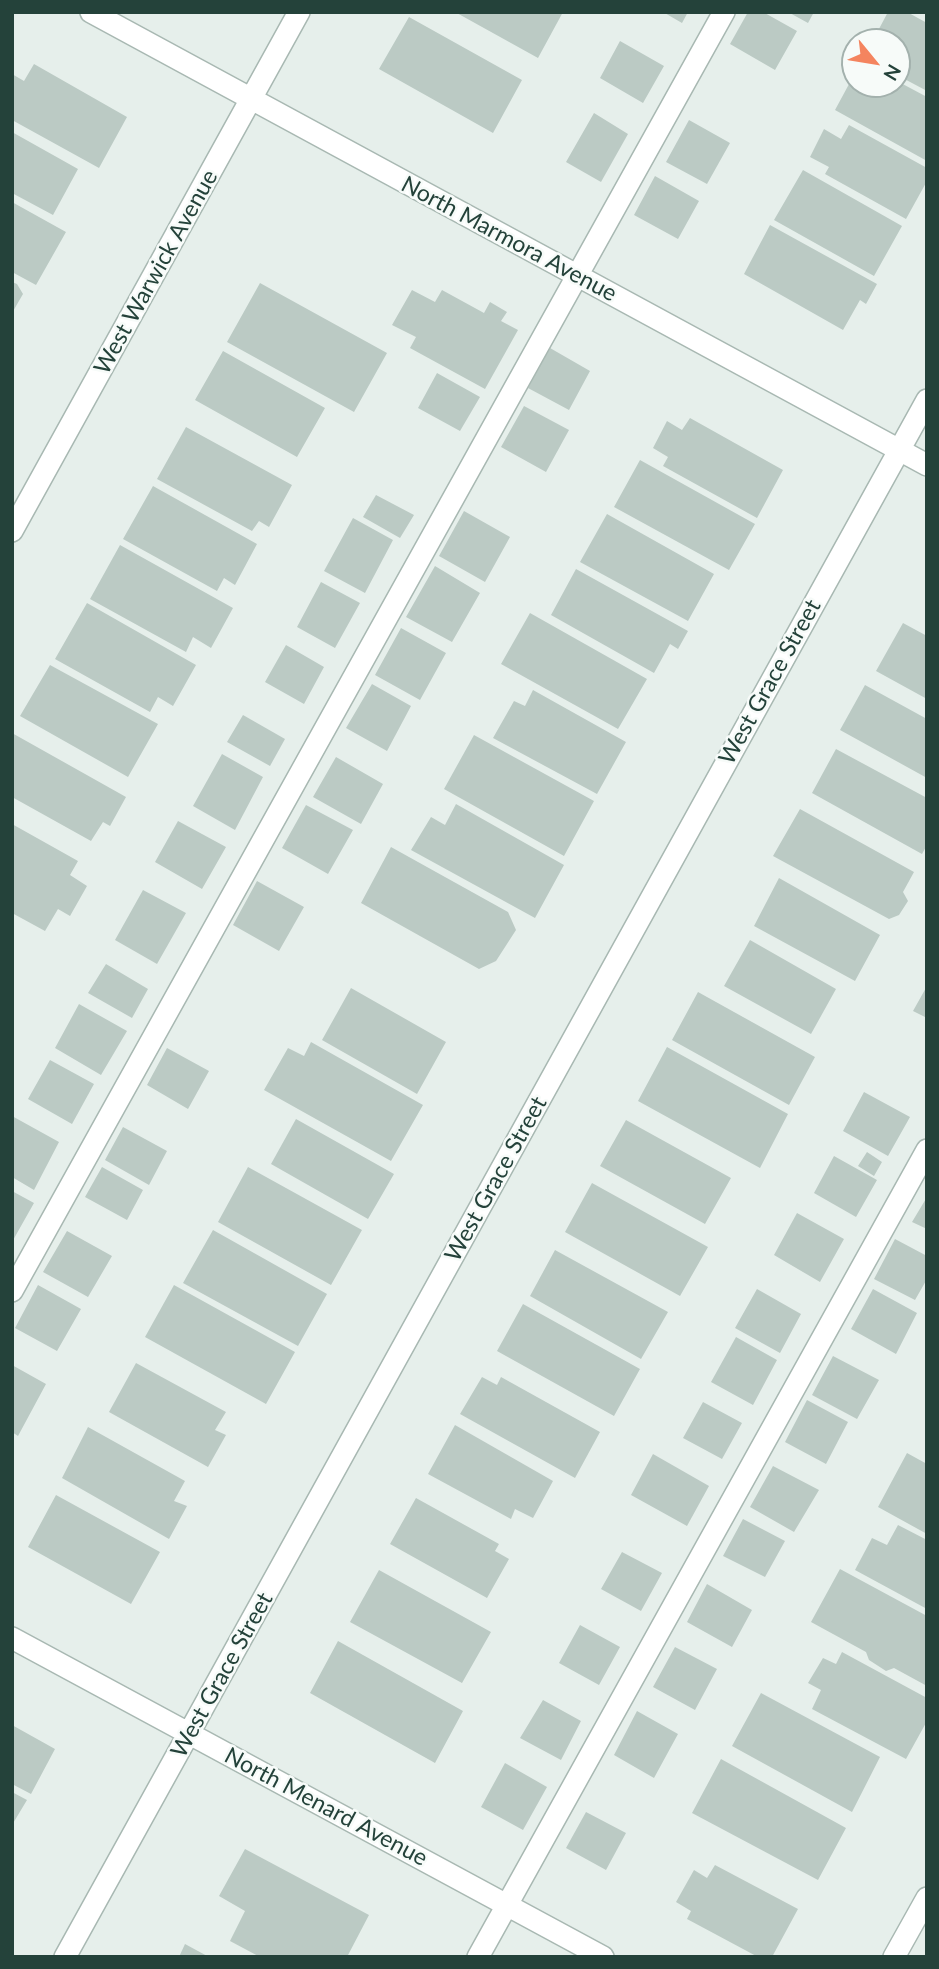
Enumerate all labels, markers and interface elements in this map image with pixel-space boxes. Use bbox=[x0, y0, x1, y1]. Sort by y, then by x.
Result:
north arrow bbox=[841, 28, 911, 98]
text: N bbox=[879, 61, 907, 85]
street label: West Warwick Avenue bbox=[88, 165, 224, 379]
street label: North Marmora Avenue bbox=[397, 170, 621, 308]
street label: West Grace Street bbox=[713, 595, 827, 769]
street label: West Grace Street bbox=[439, 1092, 553, 1266]
street label: West Grace Street bbox=[165, 1588, 279, 1762]
street label: North Menard Avenue bbox=[220, 1742, 432, 1872]

